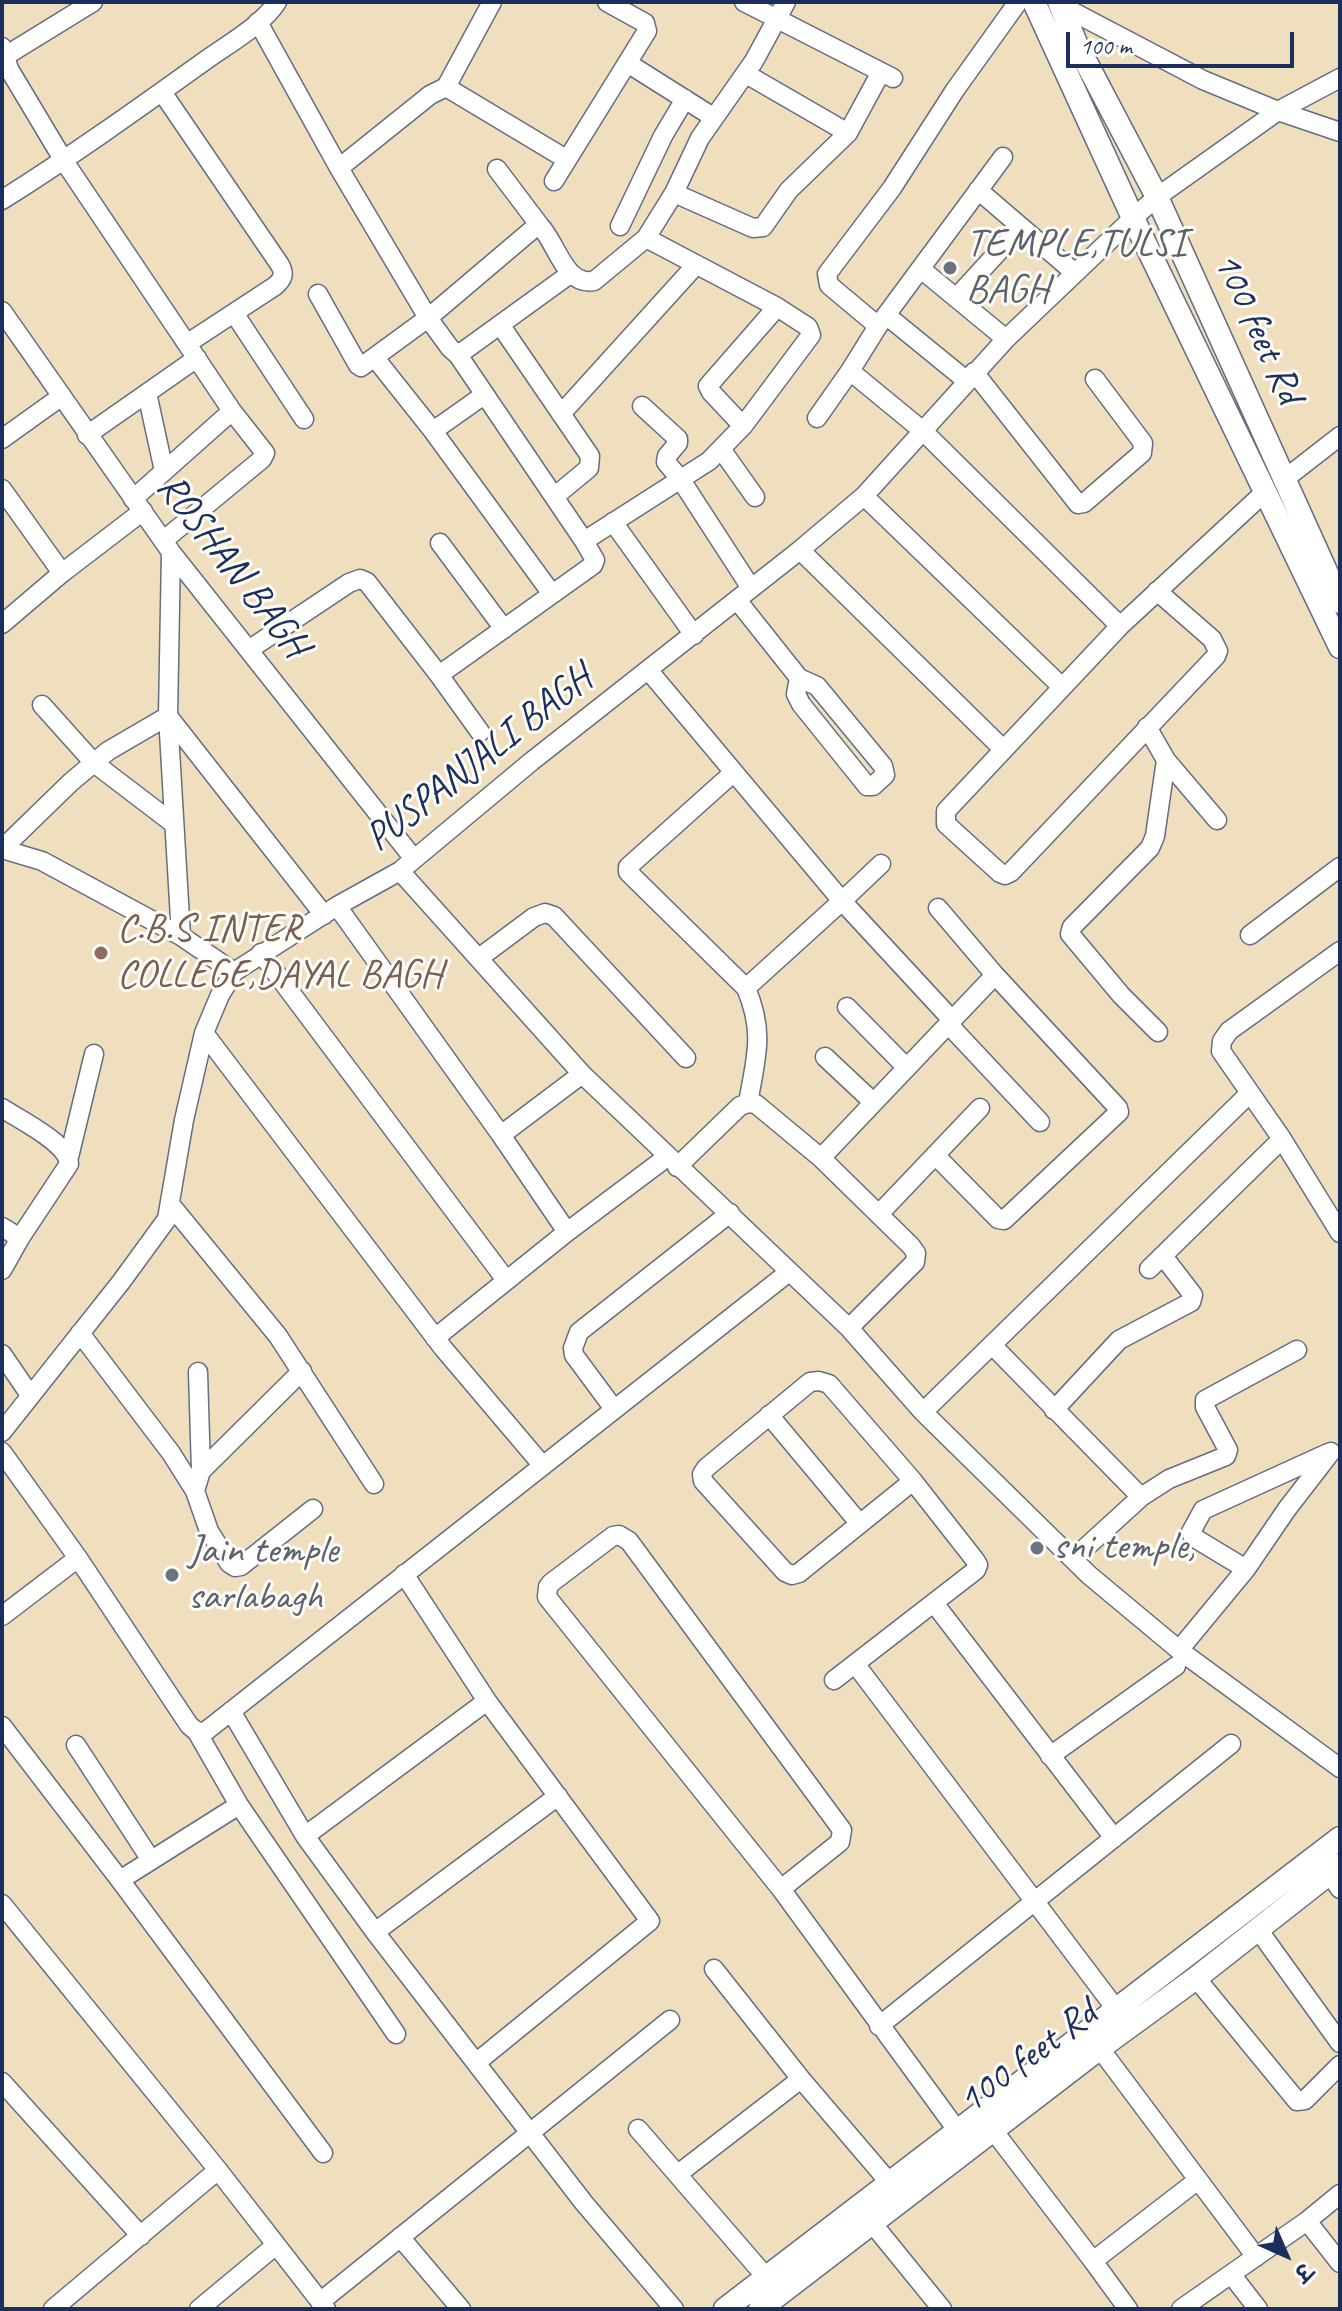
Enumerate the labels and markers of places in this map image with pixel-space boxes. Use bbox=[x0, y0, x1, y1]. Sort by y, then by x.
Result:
place label: TEMPLE,TULSI BAGH bbox=[966, 221, 1186, 315]
marker: TEMPLE,TULSI BAGH bbox=[941, 259, 959, 277]
place label: C.B.S INTER COLLEGE,DAYAL BAGH bbox=[117, 906, 442, 1000]
marker: C.B.S INTER COLLEGE,DAYAL BAGH bbox=[92, 944, 110, 962]
place label: sni temple, bbox=[1053, 1524, 1195, 1572]
place label: Jain temple sarlabagh bbox=[188, 1528, 338, 1622]
marker: sni temple, bbox=[1028, 1539, 1046, 1557]
marker: Jain temple sarlabagh bbox=[163, 1566, 181, 1584]

